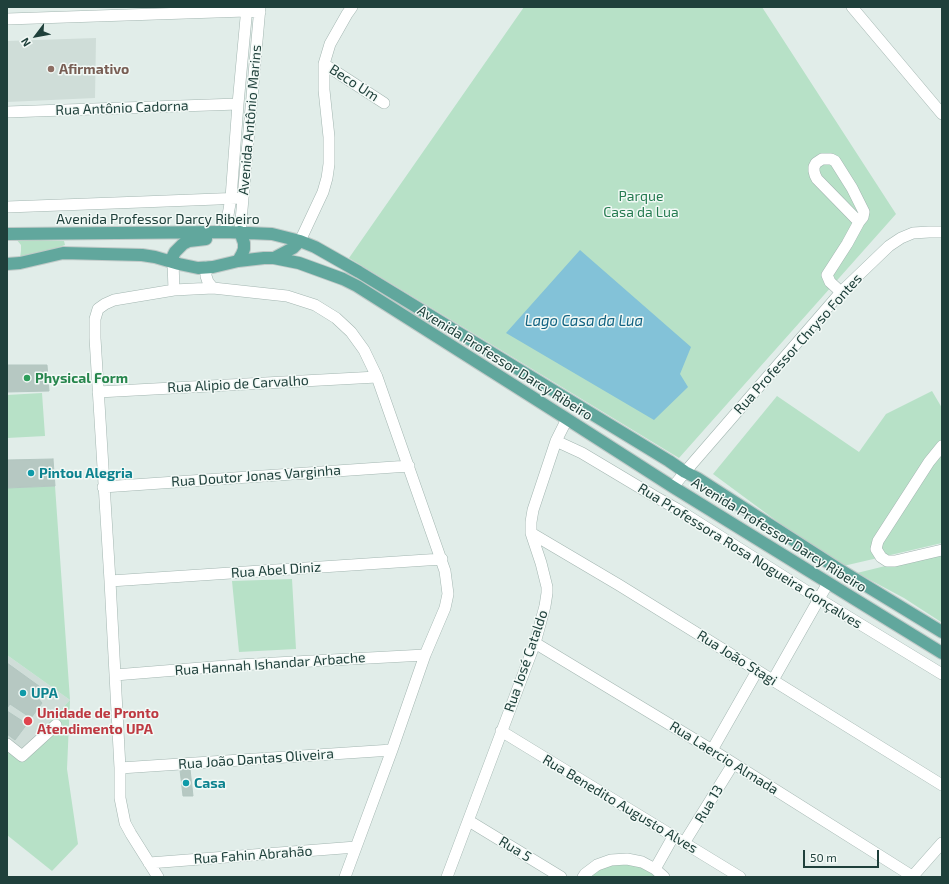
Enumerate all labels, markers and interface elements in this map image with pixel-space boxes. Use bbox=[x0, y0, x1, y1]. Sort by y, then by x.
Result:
north arrow bbox=[16, 16, 56, 56]
text: N bbox=[18, 36, 33, 49]
street label: Avenida Antônio Marins bbox=[235, 44, 265, 196]
place label: Afirmativo bbox=[59, 61, 129, 77]
street label: Beco Um bbox=[326, 61, 382, 105]
marker: Afirmativo bbox=[46, 64, 56, 74]
street label: Rua Antônio Cadorna bbox=[55, 97, 189, 119]
park label: Parque Casa da Lua bbox=[603, 188, 679, 220]
street label: Avenida Professor Darcy Ribeiro bbox=[56, 211, 260, 227]
street label: Rua Professor Chryso Fontes bbox=[730, 270, 866, 418]
street label: Avenida Professor Darcy Ribeiro bbox=[414, 302, 596, 424]
water label: Lago Casa da Lua bbox=[525, 312, 643, 330]
place label: Physical Form bbox=[35, 370, 128, 386]
street label: Rua Alipio de Carvalho bbox=[167, 372, 309, 396]
marker: Physical Form bbox=[22, 373, 32, 383]
street label: Rua Doutor Jonas Varginha bbox=[171, 462, 341, 490]
place label: Pintou Alegria bbox=[39, 465, 133, 481]
marker: Pintou Alegria bbox=[26, 468, 36, 478]
street label: Avenida Professor Darcy Ribeiro bbox=[688, 474, 870, 596]
street label: Rua Professora Rosa Nogueira Gonçalves bbox=[635, 480, 865, 632]
street label: Rua Abel Diniz bbox=[230, 558, 322, 582]
street label: Rua José Cataldo bbox=[501, 608, 551, 714]
street label: Rua João Stagi bbox=[694, 627, 780, 689]
street label: Rua Hannah Ishandar Arbache bbox=[174, 649, 366, 679]
place label: UPA bbox=[31, 685, 58, 701]
marker: UPA bbox=[18, 688, 28, 698]
place label: Unidade de Pronto Atendimento UPA bbox=[37, 705, 159, 738]
marker: Unidade de Pronto Atendimento UPA bbox=[22, 715, 34, 727]
street label: Rua Laercio Almada bbox=[666, 718, 782, 798]
street label: Rua João Dantas Oliveira bbox=[178, 745, 334, 773]
street label: Rua Benedito Augusto Alves bbox=[540, 751, 700, 857]
place label: Casa bbox=[194, 775, 226, 791]
marker: Casa bbox=[181, 778, 191, 788]
street label: Rua 13 bbox=[691, 782, 727, 826]
street label: Rua 5 bbox=[496, 833, 534, 865]
street label: Rua Fahin Abrahão bbox=[193, 842, 313, 868]
scale bar bbox=[805, 842, 881, 868]
text: 50 m bbox=[810, 850, 837, 864]

